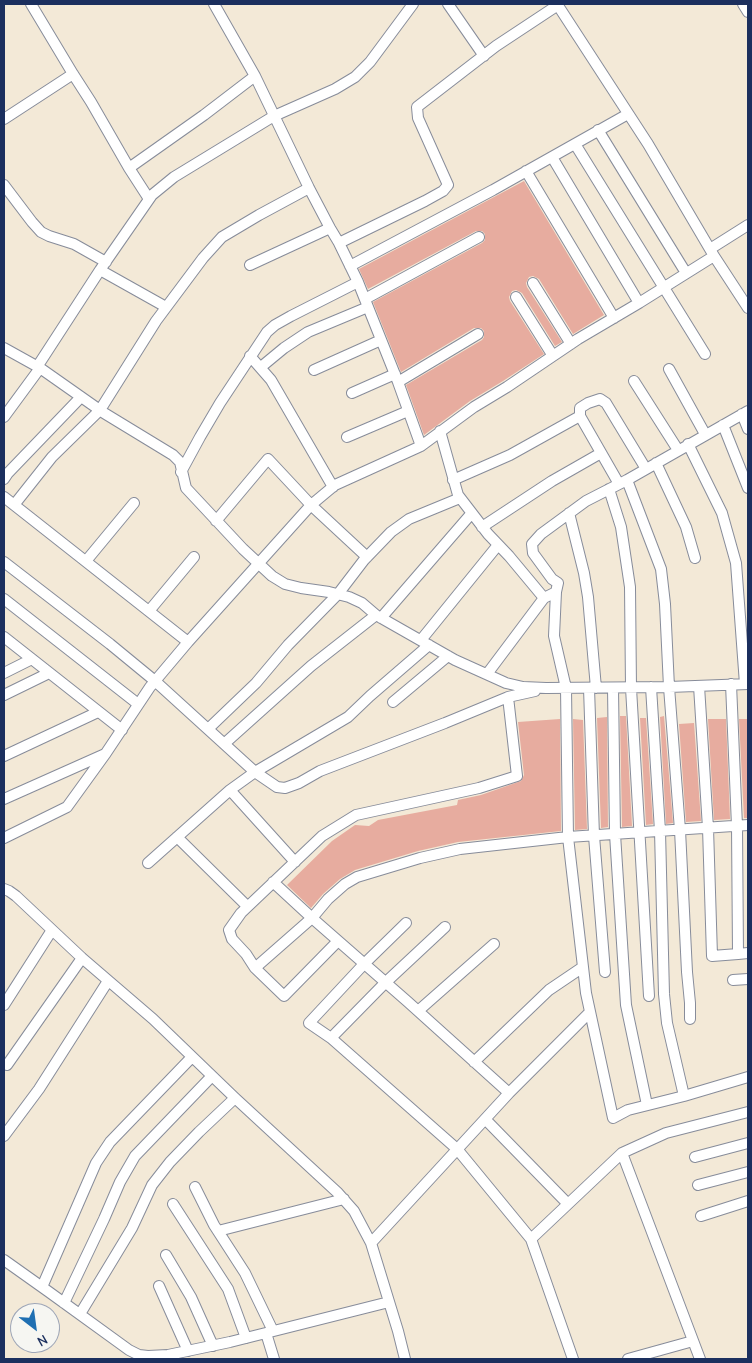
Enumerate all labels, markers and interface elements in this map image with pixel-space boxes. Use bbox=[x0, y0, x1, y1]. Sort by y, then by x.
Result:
north arrow bbox=[10, 1303, 60, 1353]
text: N bbox=[34, 1331, 50, 1350]

